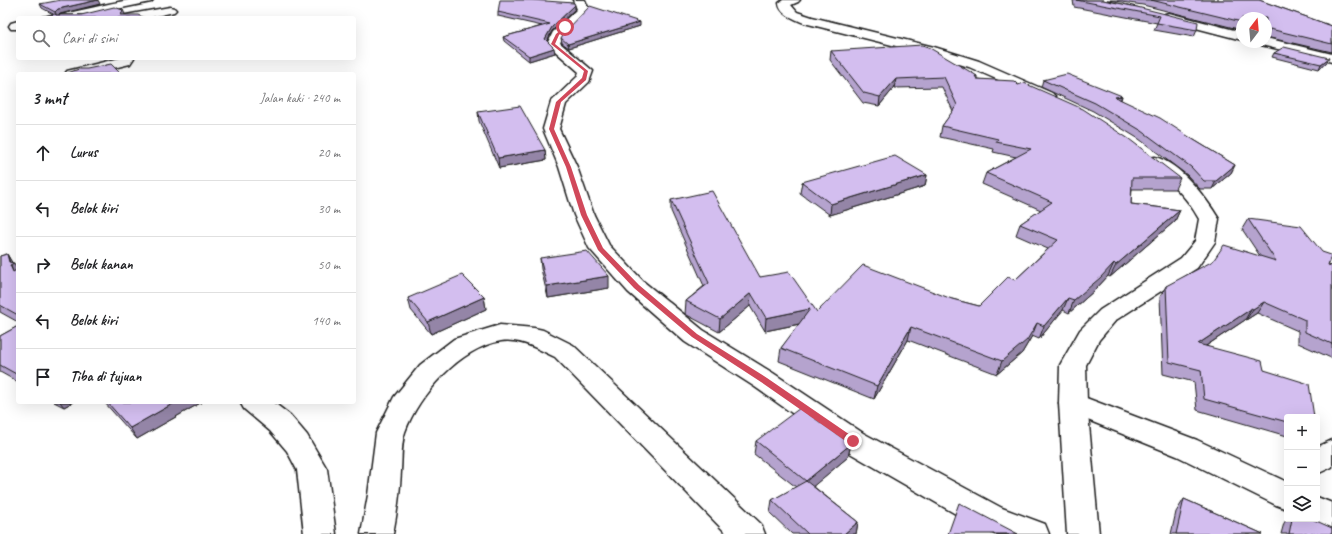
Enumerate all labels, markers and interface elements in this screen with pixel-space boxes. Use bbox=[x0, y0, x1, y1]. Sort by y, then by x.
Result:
north arrow bbox=[1236, 12, 1272, 48]
search box bbox=[16, 16, 356, 60]
route start bbox=[556, 18, 574, 36]
icon: search bbox=[30, 27, 52, 49]
text: Cari di sini bbox=[62, 29, 117, 48]
text: 3 mnt bbox=[32, 88, 67, 109]
text: Jalan kaki · 240 m bbox=[260, 90, 340, 106]
icon: ahead bbox=[32, 142, 54, 164]
text: Lurus bbox=[70, 143, 98, 162]
text: 20 m bbox=[318, 145, 340, 161]
icon: left bbox=[32, 198, 54, 220]
text: Belok kiri bbox=[70, 199, 117, 218]
text: 30 m bbox=[318, 201, 340, 217]
icon: right bbox=[32, 254, 54, 276]
text: Belok kanan bbox=[70, 255, 133, 274]
text: 50 m bbox=[318, 257, 340, 273]
icon: left bbox=[32, 310, 54, 332]
text: Belok kiri bbox=[70, 311, 117, 330]
text: 140 m bbox=[312, 313, 340, 329]
icon: arrive bbox=[32, 366, 54, 388]
text: Tiba di tujuan bbox=[70, 367, 141, 386]
map controls bbox=[1284, 414, 1320, 522]
button: + bbox=[1284, 414, 1320, 450]
route end bbox=[844, 432, 862, 450]
button: − bbox=[1284, 450, 1320, 486]
button: layers bbox=[1284, 486, 1320, 522]

